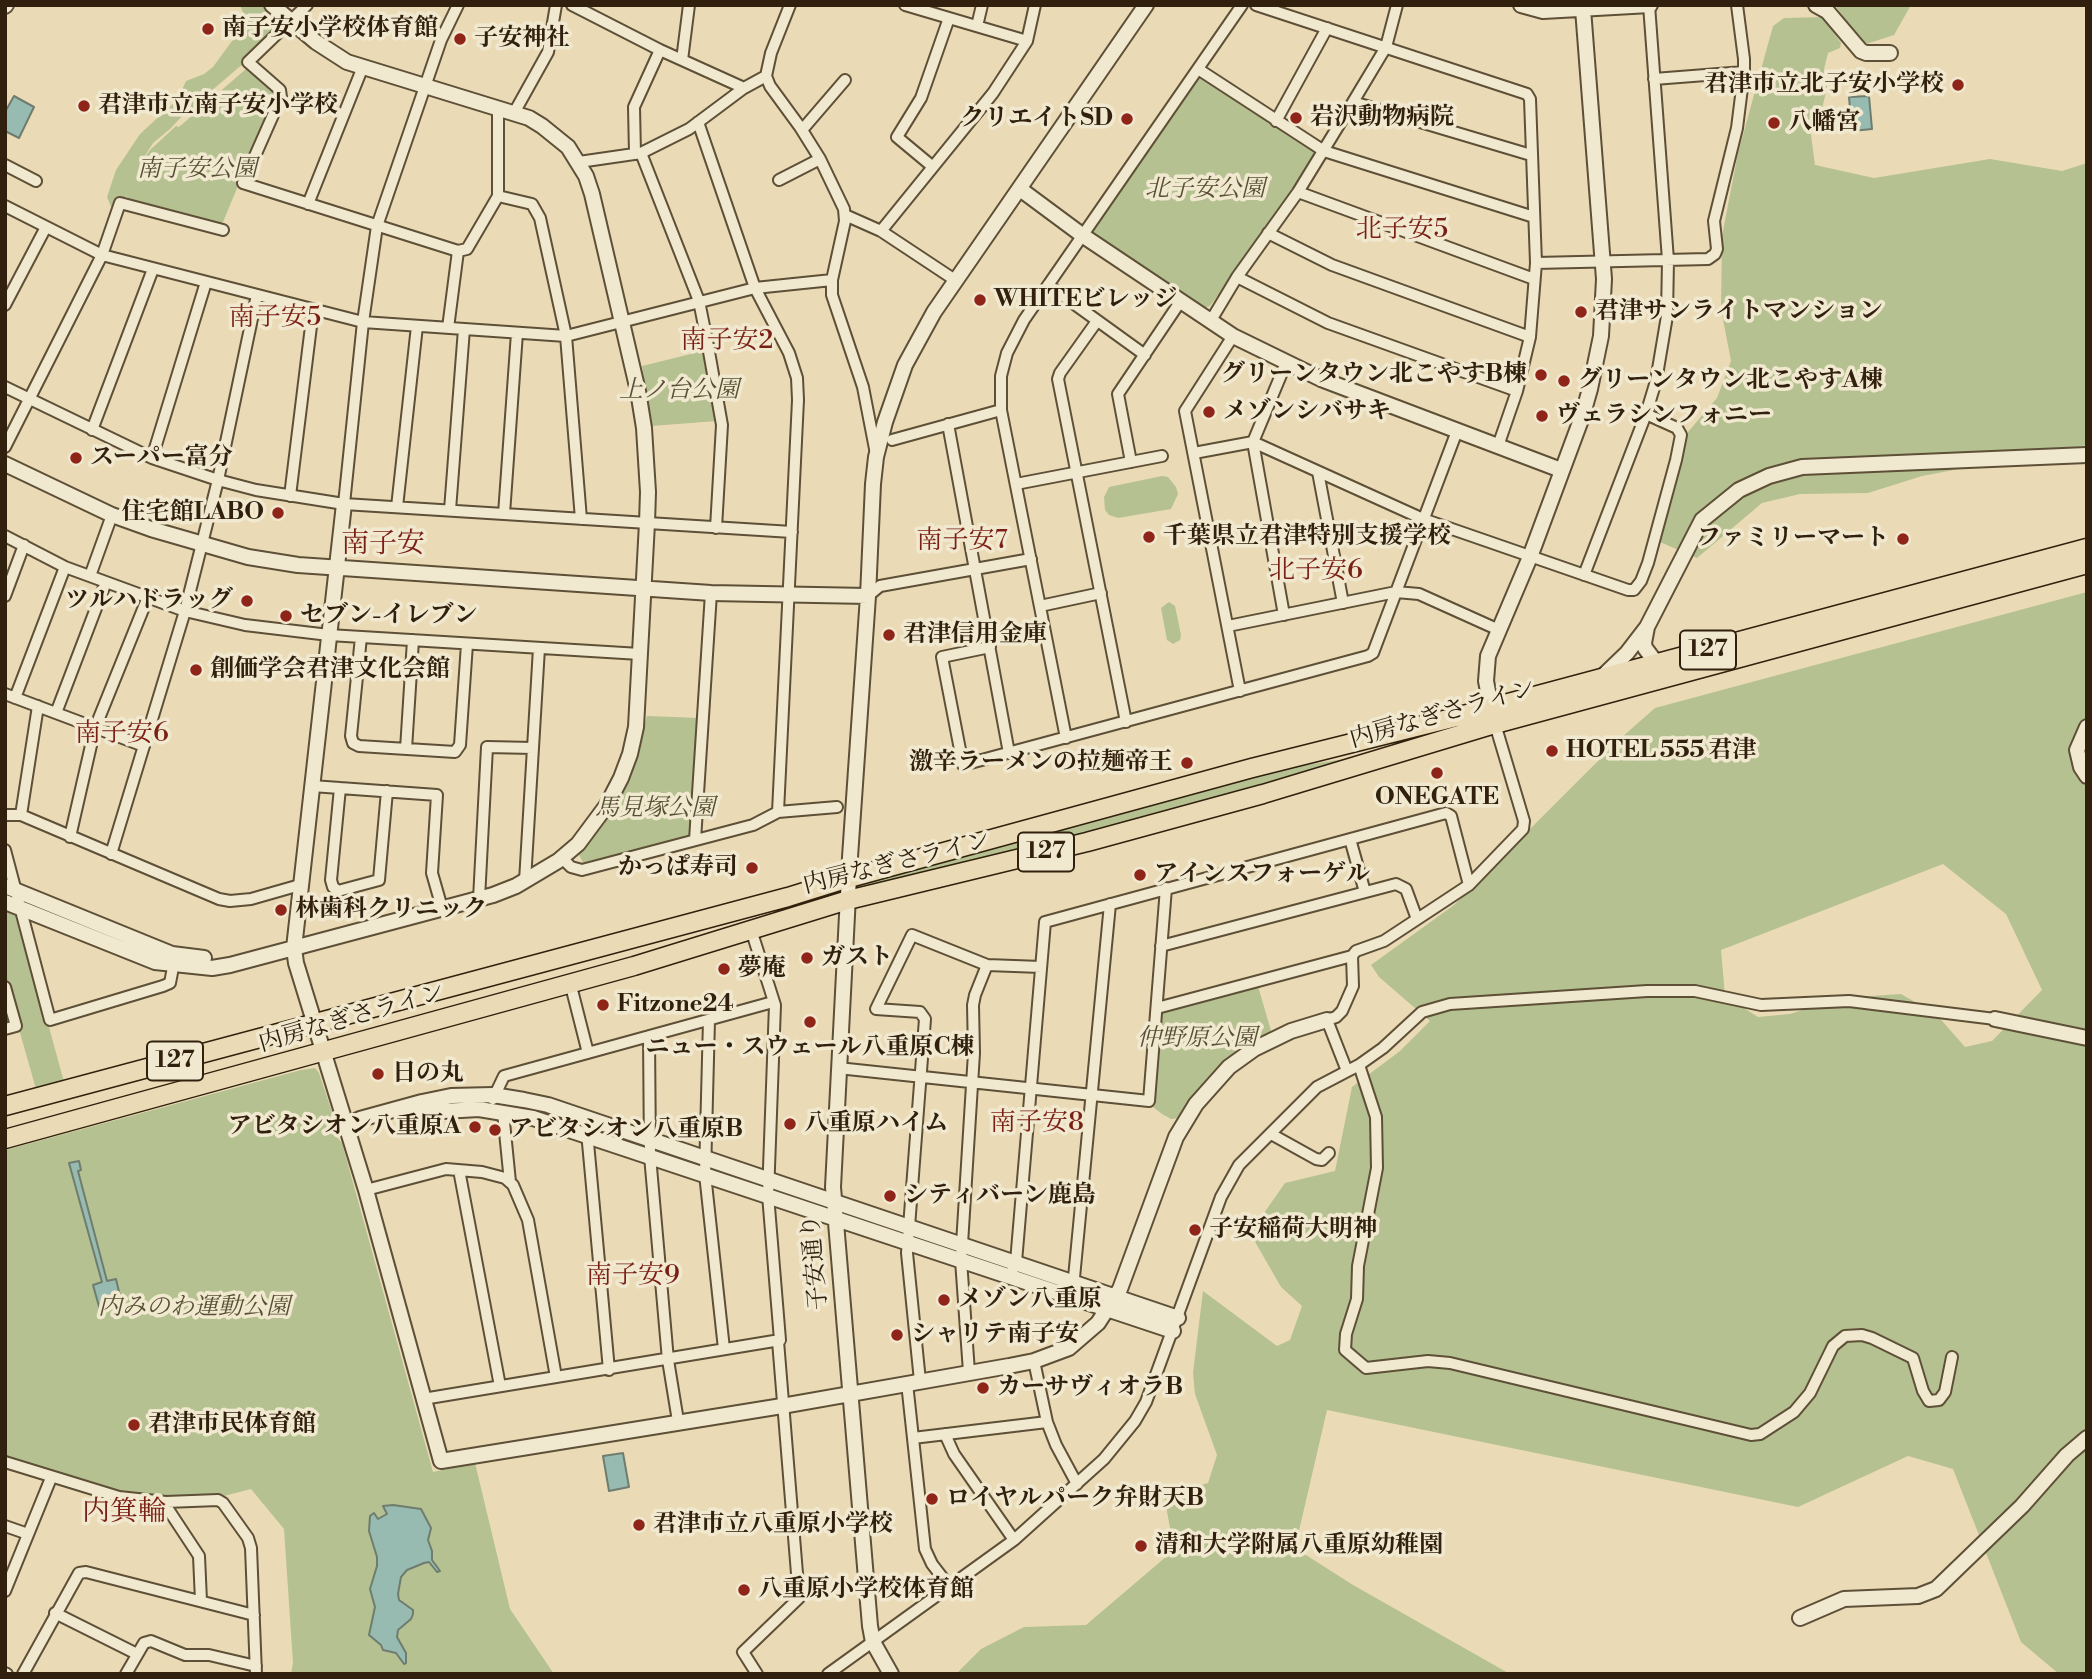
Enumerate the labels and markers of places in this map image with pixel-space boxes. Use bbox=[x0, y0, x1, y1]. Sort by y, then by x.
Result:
place label: 南子安小学校体育館 bbox=[222, 15, 438, 43]
marker: 南子安小学校体育館 bbox=[200, 21, 216, 37]
place label: 子安神社 bbox=[474, 25, 570, 53]
marker: 子安神社 bbox=[452, 31, 468, 47]
place label: 君津市立北子安小学校 bbox=[1704, 71, 1944, 99]
marker: 君津市立北子安小学校 bbox=[1950, 77, 1966, 93]
place label: 君津市立南子安小学校 bbox=[98, 92, 338, 120]
marker: 君津市立南子安小学校 bbox=[76, 98, 92, 114]
place label: 岩沢動物病院 bbox=[1310, 104, 1454, 132]
place label: クリエイトSD bbox=[960, 105, 1113, 133]
place label: 八幡宮 bbox=[1788, 109, 1860, 137]
marker: 岩沢動物病院 bbox=[1288, 110, 1304, 126]
marker: クリエイトSD bbox=[1119, 111, 1135, 127]
marker: 八幡宮 bbox=[1766, 115, 1782, 131]
place label: WHITEビレッジ bbox=[994, 286, 1178, 314]
marker: WHITEビレッジ bbox=[972, 292, 988, 308]
place label: 君津サンライトマンション bbox=[1595, 298, 1883, 326]
marker: 君津サンライトマンション bbox=[1573, 304, 1589, 320]
place label: グリーンタウン北こやすB棟 bbox=[1221, 361, 1527, 389]
marker: グリーンタウン北こやすB棟 bbox=[1533, 367, 1549, 383]
place label: グリーンタウン北こやすA棟 bbox=[1578, 367, 1883, 395]
marker: グリーンタウン北こやすA棟 bbox=[1556, 373, 1572, 389]
place label: メゾンシバサキ bbox=[1223, 398, 1391, 426]
place label: ヴェラシンフォニー bbox=[1556, 402, 1772, 430]
marker: メゾンシバサキ bbox=[1201, 404, 1217, 420]
marker: ヴェラシンフォニー bbox=[1534, 408, 1550, 424]
place label: スーパー富分 bbox=[90, 444, 233, 472]
marker: スーパー富分 bbox=[68, 450, 84, 466]
place label: 住宅館LABO bbox=[122, 499, 264, 527]
marker: 住宅館LABO bbox=[270, 505, 286, 521]
place label: 千葉県立君津特別支援学校 bbox=[1163, 523, 1451, 551]
place label: ファミリーマート bbox=[1697, 525, 1889, 553]
marker: 千葉県立君津特別支援学校 bbox=[1141, 529, 1157, 545]
marker: ファミリーマート bbox=[1895, 531, 1911, 547]
place label: ツルハドラッグ bbox=[65, 587, 233, 615]
marker: ツルハドラッグ bbox=[239, 593, 255, 609]
place label: セブン-イレブン bbox=[300, 602, 477, 630]
marker: セブン-イレブン bbox=[278, 608, 294, 624]
place label: 君津信用金庫 bbox=[903, 621, 1047, 649]
marker: 君津信用金庫 bbox=[881, 627, 897, 643]
place label: 創価学会君津文化会館 bbox=[210, 656, 450, 684]
marker: 創価学会君津文化会館 bbox=[188, 662, 204, 678]
place label: HOTEL 555 君津 bbox=[1566, 737, 1756, 765]
marker: HOTEL 555 君津 bbox=[1544, 743, 1560, 759]
place label: 激辛ラーメンの拉麺帝王 bbox=[909, 749, 1173, 777]
marker: 激辛ラーメンの拉麺帝王 bbox=[1179, 755, 1195, 771]
marker: ONEGATE bbox=[1429, 765, 1445, 781]
place label: ONEGATE bbox=[1375, 784, 1499, 812]
place label: かっぱ寿司 bbox=[618, 854, 738, 882]
marker: かっぱ寿司 bbox=[744, 860, 760, 876]
place label: アインスフォーゲル bbox=[1154, 861, 1370, 889]
marker: アインスフォーゲル bbox=[1132, 867, 1148, 883]
place label: 林歯科クリニック bbox=[295, 896, 487, 924]
marker: 林歯科クリニック bbox=[273, 902, 289, 918]
place label: ガスト bbox=[821, 944, 893, 972]
marker: ガスト bbox=[799, 950, 815, 966]
place label: 夢庵 bbox=[738, 955, 786, 983]
marker: 夢庵 bbox=[716, 961, 732, 977]
place label: Fitzone24 bbox=[617, 991, 734, 1019]
marker: Fitzone24 bbox=[595, 997, 611, 1013]
marker: ニュー・スウェール八重原C棟 bbox=[802, 1014, 818, 1030]
place label: ニュー・スウェール八重原C棟 bbox=[645, 1034, 975, 1062]
place label: 日の丸 bbox=[392, 1060, 464, 1088]
marker: 日の丸 bbox=[370, 1066, 386, 1082]
place label: 八重原ハイム bbox=[804, 1110, 948, 1138]
place label: アビタシオン八重原A bbox=[228, 1113, 461, 1141]
place label: アビタシオン八重原B bbox=[509, 1116, 743, 1144]
marker: 八重原ハイム bbox=[782, 1116, 798, 1132]
marker: アビタシオン八重原A bbox=[467, 1119, 483, 1135]
marker: アビタシオン八重原B bbox=[487, 1122, 503, 1138]
place label: シティバーン鹿島 bbox=[904, 1182, 1096, 1210]
marker: シティバーン鹿島 bbox=[882, 1188, 898, 1204]
place label: 子安稲荷大明神 bbox=[1209, 1216, 1377, 1244]
marker: 子安稲荷大明神 bbox=[1187, 1222, 1203, 1238]
place label: メゾン八重原 bbox=[958, 1286, 1102, 1314]
marker: メゾン八重原 bbox=[936, 1292, 952, 1308]
place label: シャリテ南子安 bbox=[911, 1321, 1079, 1349]
marker: シャリテ南子安 bbox=[889, 1327, 905, 1343]
place label: カーサヴィオラB bbox=[997, 1374, 1183, 1402]
marker: カーサヴィオラB bbox=[975, 1380, 991, 1396]
place label: 君津市民体育館 bbox=[148, 1411, 316, 1439]
marker: 君津市民体育館 bbox=[126, 1417, 142, 1433]
place label: ロイヤルパーク弁財天B bbox=[946, 1485, 1204, 1513]
marker: ロイヤルパーク弁財天B bbox=[924, 1491, 940, 1507]
place label: 君津市立八重原小学校 bbox=[653, 1511, 893, 1539]
marker: 君津市立八重原小学校 bbox=[631, 1517, 647, 1533]
place label: 清和大学附属八重原幼稚園 bbox=[1155, 1532, 1443, 1560]
marker: 清和大学附属八重原幼稚園 bbox=[1133, 1538, 1149, 1554]
place label: 八重原小学校体育館 bbox=[758, 1576, 974, 1604]
marker: 八重原小学校体育館 bbox=[736, 1582, 752, 1598]

